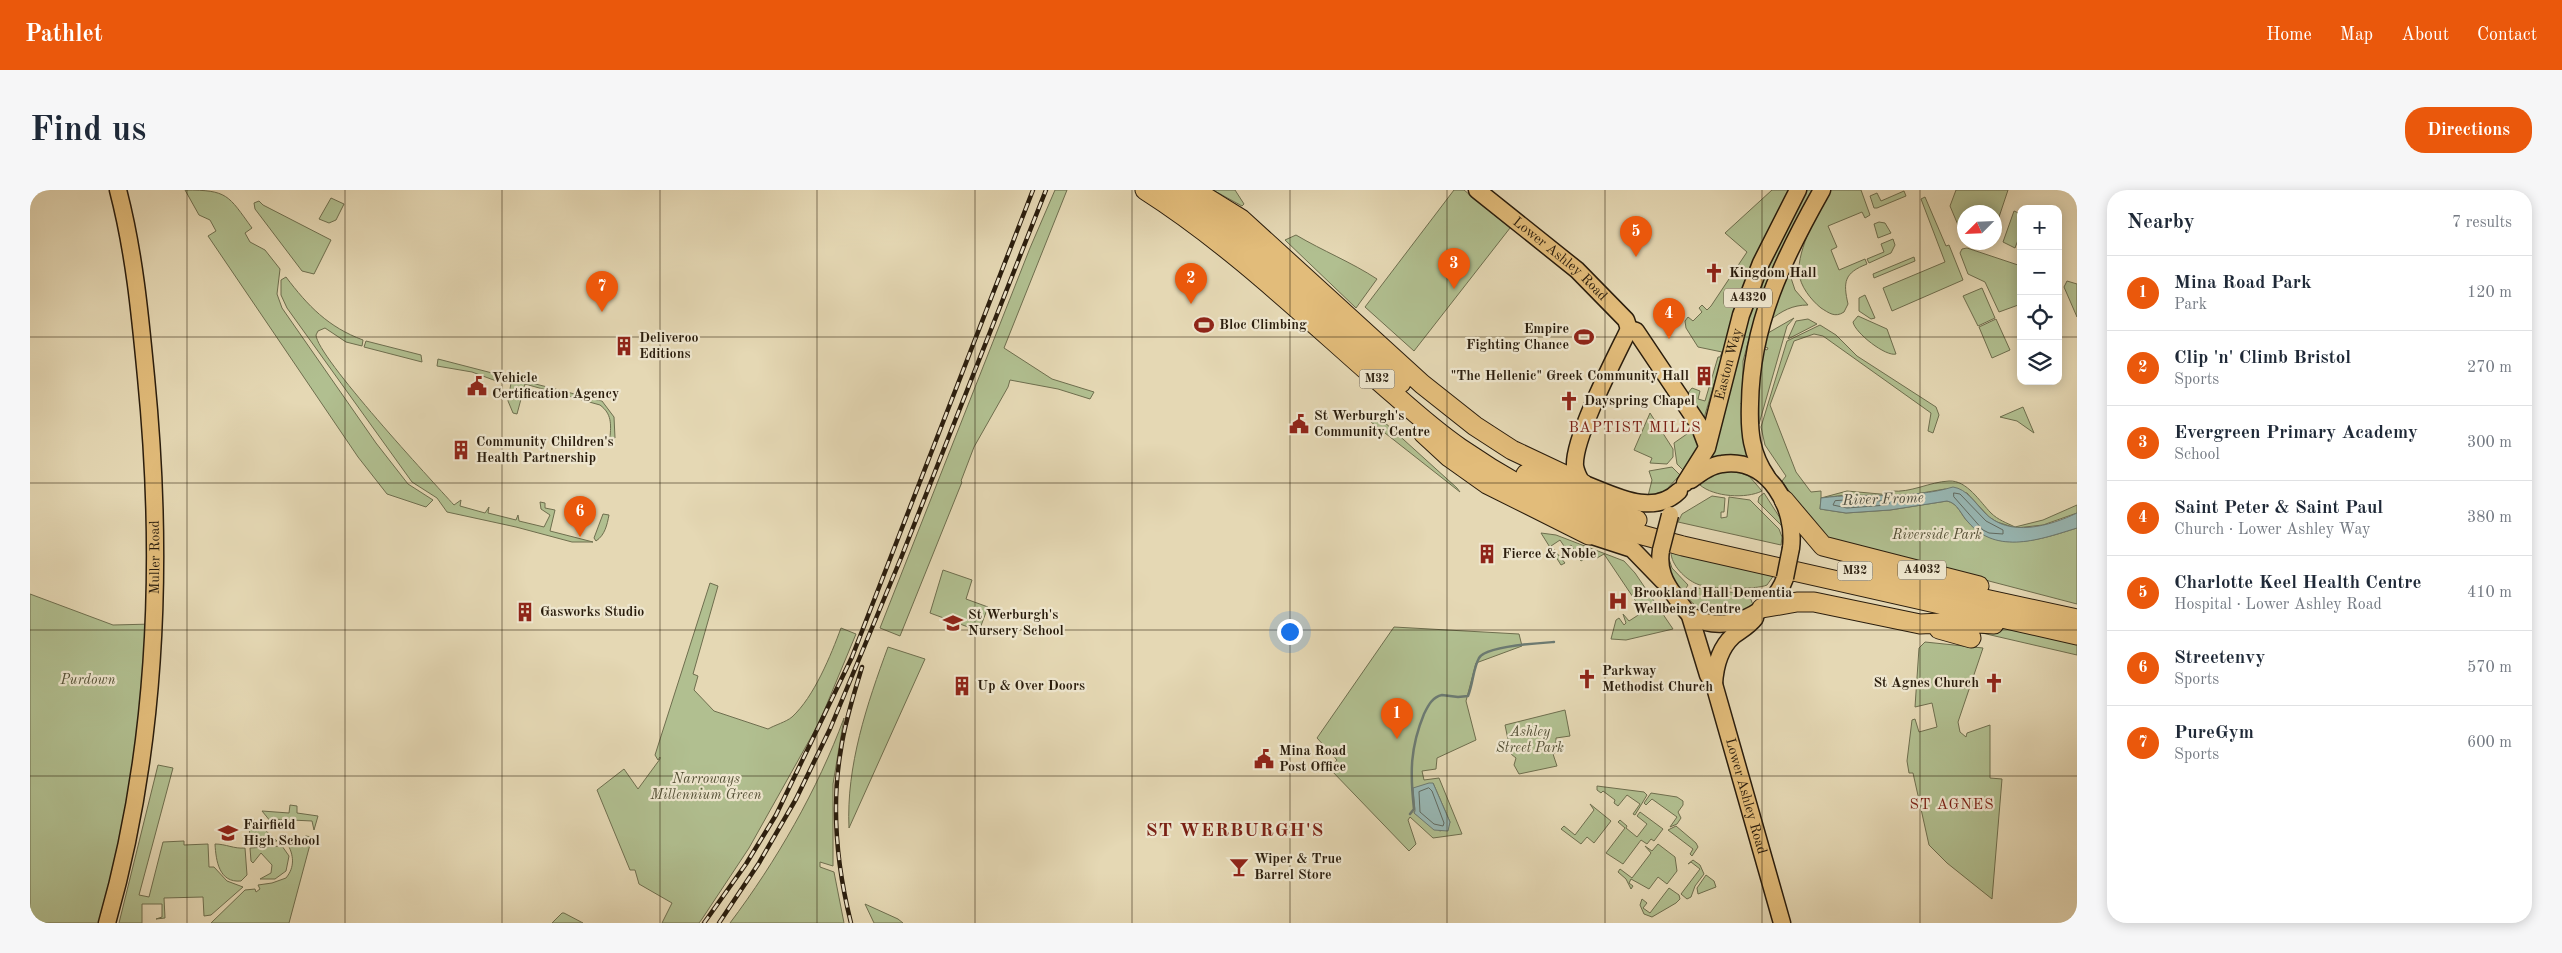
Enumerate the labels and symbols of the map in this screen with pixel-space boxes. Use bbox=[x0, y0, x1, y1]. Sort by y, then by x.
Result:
north arrow bbox=[1957, 205, 2002, 250]
street label: Lower Ashley Road bbox=[1510, 215, 1610, 303]
pin: 5 bbox=[1620, 216, 1652, 257]
pin: 3 bbox=[1438, 248, 1470, 289]
church icon: Kingdom Hall bbox=[1703, 262, 1725, 284]
pin: 2 bbox=[1175, 263, 1207, 304]
place label: Kingdom Hall bbox=[1729, 266, 1816, 280]
pin: 7 bbox=[586, 271, 618, 312]
road number: A4320 bbox=[1724, 289, 1772, 308]
pin: 4 bbox=[1653, 298, 1685, 339]
sports icon: Bloc Climbing bbox=[1193, 314, 1215, 336]
place label: Bloc Climbing bbox=[1219, 318, 1307, 332]
place label: Empire Fighting Chance bbox=[1466, 322, 1569, 352]
sports icon: Empire Fighting Chance bbox=[1573, 326, 1595, 348]
street label: Easton Way bbox=[1713, 326, 1745, 402]
place label: Deliveroo Editions bbox=[639, 331, 699, 361]
building icon: Deliveroo Editions bbox=[613, 335, 635, 357]
building icon: "The Hellenic" Greek Community Hall bbox=[1693, 365, 1715, 387]
place label: "The Hellenic" Greek Community Hall bbox=[1451, 369, 1689, 383]
road number: M32 bbox=[1360, 370, 1394, 388]
place label: Vehicle Certification Agency bbox=[492, 371, 619, 401]
public building icon: Vehicle Certification Agency bbox=[466, 375, 488, 397]
church icon: Dayspring Chapel bbox=[1558, 390, 1580, 412]
place label: Dayspring Chapel bbox=[1584, 394, 1695, 408]
place label: St Werburgh's Community Centre bbox=[1314, 409, 1430, 439]
public building icon: St Werburgh's Community Centre bbox=[1288, 413, 1310, 435]
district label: BAPTIST MILLS bbox=[1568, 421, 1702, 436]
place label: Community Children's Health Partnership bbox=[476, 435, 614, 465]
building icon: Community Children's Health Partnership bbox=[450, 439, 472, 461]
water label: River Frome bbox=[1841, 491, 1924, 509]
pin: 6 bbox=[564, 496, 596, 537]
street label: Muller Road bbox=[148, 520, 162, 595]
park label: Riverside Park bbox=[1891, 528, 1982, 542]
building icon: Fierce & Noble bbox=[1476, 543, 1498, 565]
place label: Fierce & Noble bbox=[1502, 547, 1596, 561]
road number: A4032 bbox=[1898, 560, 1946, 580]
road number: M32 bbox=[1838, 562, 1872, 581]
place label: Brookland Hall Dementia Wellbeing Centre bbox=[1633, 586, 1792, 616]
hospital icon: Brookland Hall Dementia Wellbeing Centre bbox=[1607, 590, 1629, 612]
building icon: Gasworks Studio bbox=[514, 601, 536, 623]
place label: Gasworks Studio bbox=[540, 605, 644, 619]
place label: St Werburgh's Nursery School bbox=[968, 608, 1064, 638]
school or university icon: St Werburgh's Nursery School bbox=[942, 612, 964, 634]
your location bbox=[1277, 619, 1303, 645]
place label: Parkway Methodist Church bbox=[1602, 664, 1713, 694]
church icon: Parkway Methodist Church bbox=[1576, 668, 1598, 690]
church icon: St Agnes Church bbox=[1983, 672, 2005, 694]
park label: Purdown bbox=[59, 673, 116, 687]
building icon: Up & Over Doors bbox=[951, 675, 973, 697]
place label: St Agnes Church bbox=[1873, 676, 1979, 690]
place label: Up & Over Doors bbox=[977, 679, 1085, 693]
pin: 1 bbox=[1381, 698, 1413, 739]
park label: Ashley Street Park bbox=[1496, 725, 1564, 755]
street label: Lower Ashley Road bbox=[1723, 737, 1769, 856]
place label: Mina Road Post Office bbox=[1279, 744, 1347, 774]
public building icon: Mina Road Post Office bbox=[1253, 748, 1275, 770]
park label: Narroways Millennium Green bbox=[650, 772, 761, 802]
district label: ST AGNES bbox=[1910, 798, 1994, 813]
place label: Fairfield High School bbox=[243, 818, 320, 848]
school or university icon: Fairfield High School bbox=[217, 822, 239, 844]
district label: ST WERBURGH'S bbox=[1146, 822, 1324, 841]
place label: Wiper & True Barrel Store bbox=[1254, 852, 1342, 882]
bar icon: Wiper & True Barrel Store bbox=[1228, 856, 1250, 878]

